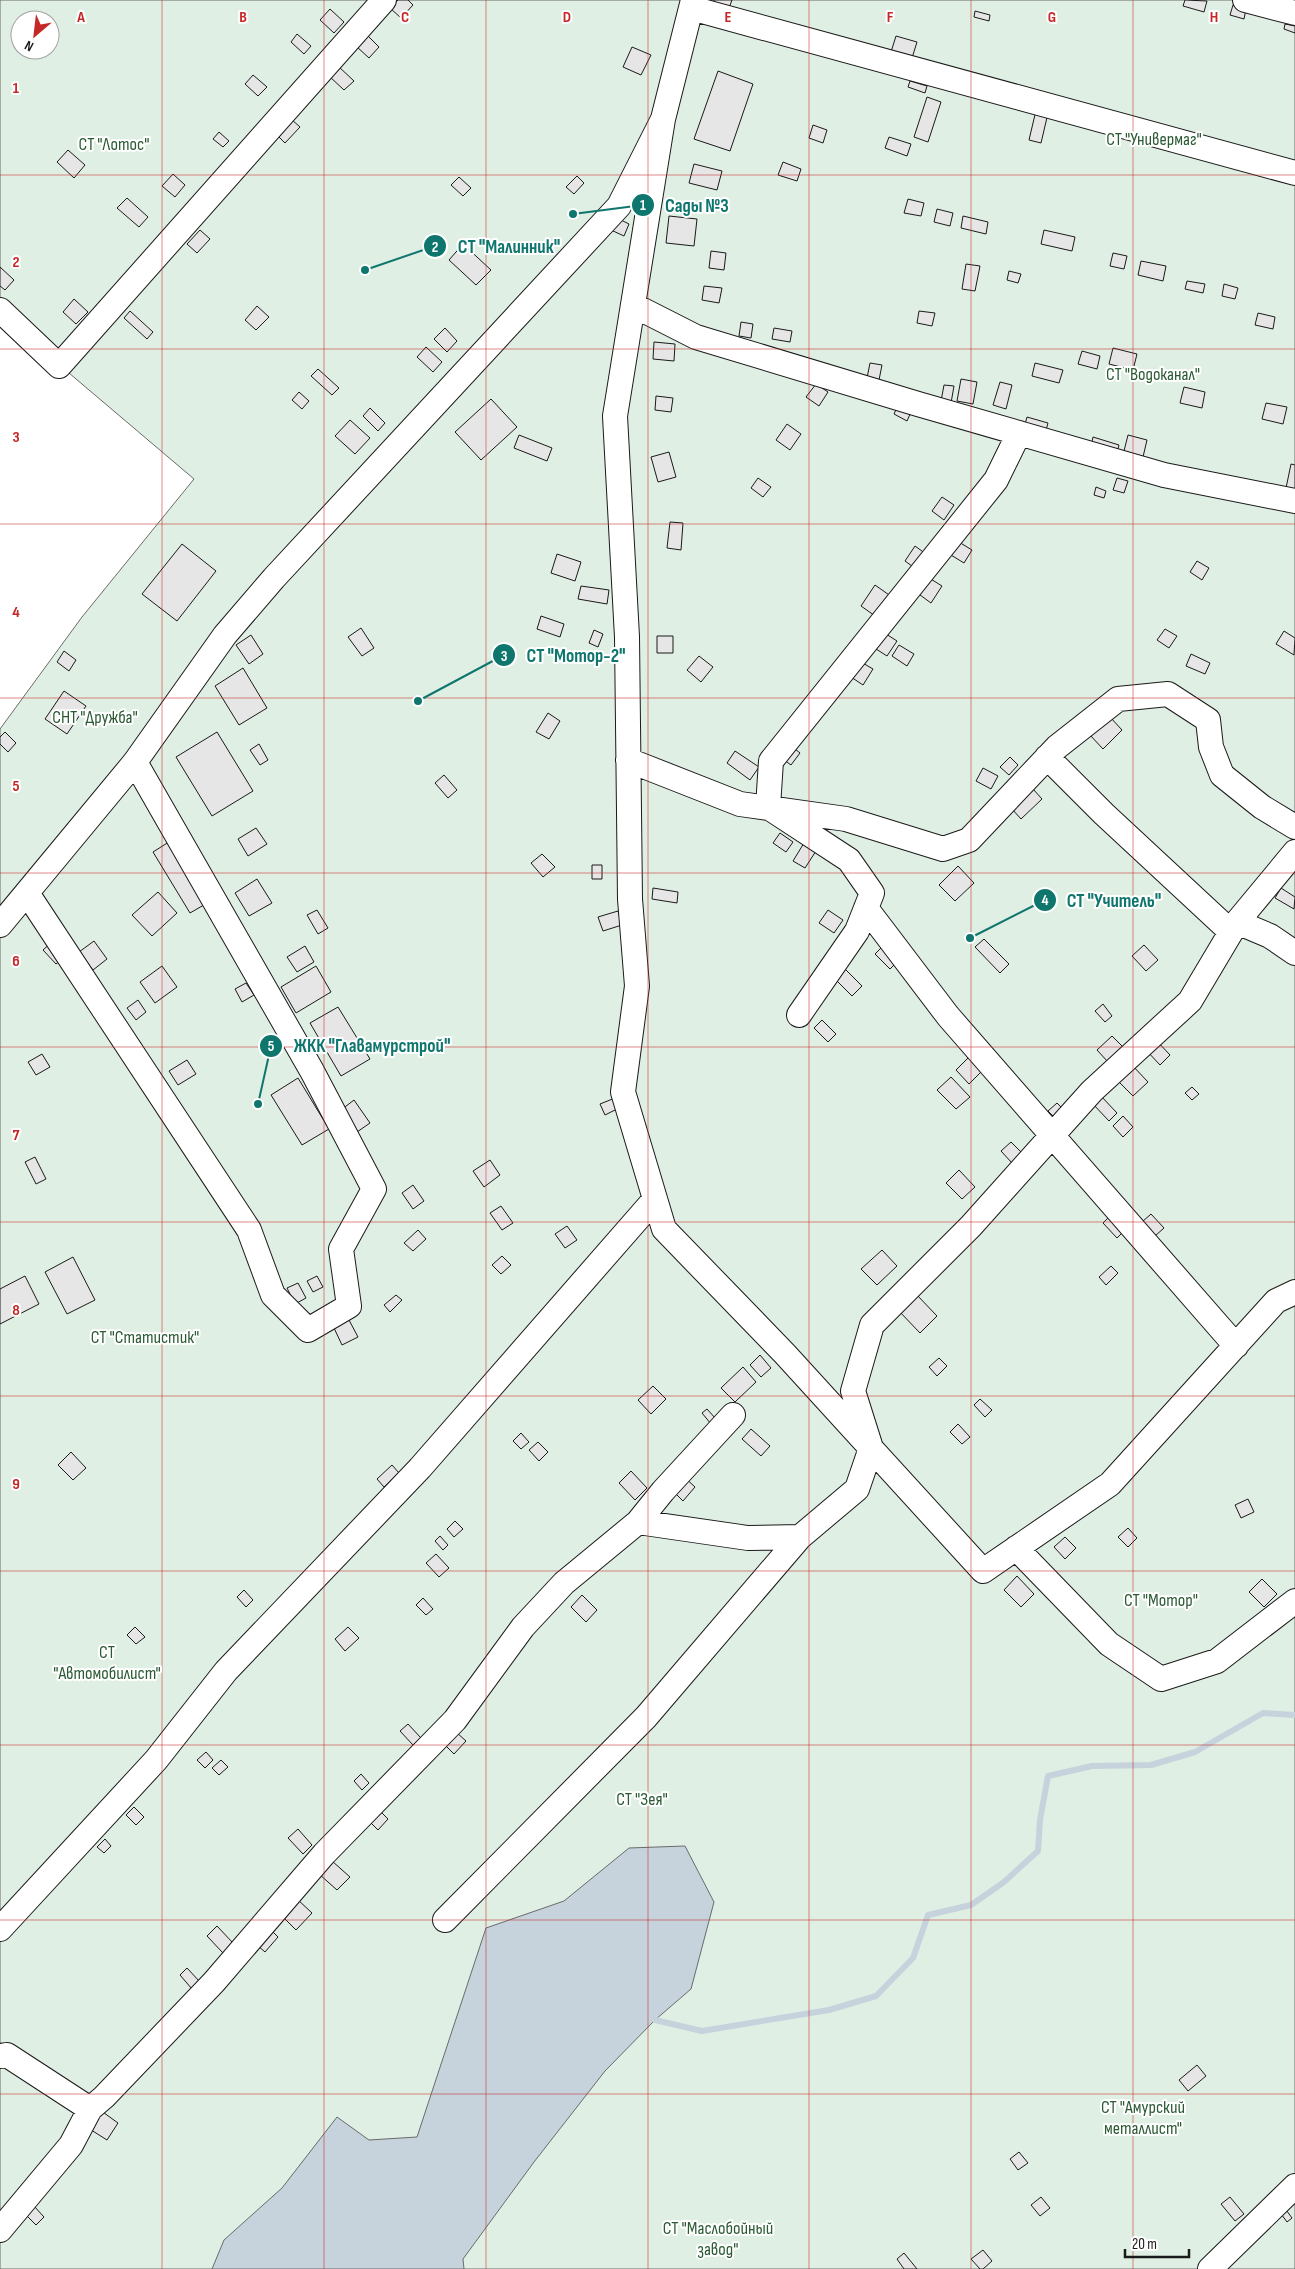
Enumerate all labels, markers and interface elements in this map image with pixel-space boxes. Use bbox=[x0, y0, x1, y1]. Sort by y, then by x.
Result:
text: A bbox=[76, 8, 85, 27]
text: B bbox=[239, 8, 247, 27]
text: C bbox=[401, 8, 409, 27]
text: D bbox=[563, 8, 571, 27]
text: E bbox=[725, 8, 732, 27]
text: F bbox=[887, 8, 894, 27]
text: G bbox=[1048, 8, 1056, 27]
text: H bbox=[1210, 8, 1218, 27]
north arrow bbox=[10, 10, 60, 60]
text: N bbox=[22, 37, 36, 55]
text: 1 bbox=[13, 79, 20, 98]
park label: СТ "Универмаг" bbox=[1106, 129, 1202, 150]
park label: СТ "Лотос" bbox=[79, 134, 149, 155]
callout: Сады №3 bbox=[630, 188, 739, 222]
text: Сады №3 bbox=[665, 195, 729, 218]
text: 1 bbox=[640, 196, 646, 215]
callout: СТ "Малинник" bbox=[423, 229, 570, 263]
text: СТ "Малинник" bbox=[458, 236, 560, 259]
text: 2 bbox=[432, 238, 438, 257]
text: 2 bbox=[12, 253, 20, 272]
park label: СТ "Водоканал" bbox=[1106, 364, 1200, 385]
text: 3 bbox=[12, 428, 20, 447]
text: 4 bbox=[12, 603, 20, 622]
callout: СТ "Мотор-2" bbox=[491, 638, 635, 672]
text: СТ "Мотор-2" bbox=[526, 645, 626, 668]
text: 3 bbox=[501, 647, 508, 666]
park label: СНТ "Дружба" bbox=[52, 707, 138, 728]
text: 5 bbox=[12, 777, 20, 796]
callout: СТ "Учитель" bbox=[1032, 883, 1172, 917]
text: СТ "Учитель" bbox=[1067, 890, 1161, 913]
text: 4 bbox=[1042, 891, 1049, 910]
text: 6 bbox=[12, 952, 20, 971]
callout: ЖКК "Главамурстрой" bbox=[258, 1029, 460, 1063]
text: ЖКК "Главамурстрой" bbox=[294, 1035, 450, 1058]
text: 5 bbox=[268, 1037, 275, 1056]
text: 7 bbox=[13, 1126, 20, 1145]
text: 8 bbox=[12, 1301, 20, 1320]
park label: СТ "Статистик" bbox=[91, 1327, 199, 1348]
text: 9 bbox=[12, 1475, 20, 1494]
park label: СТ "Мотор" bbox=[1124, 1590, 1198, 1611]
park label: СТ "Автомобилист" bbox=[53, 1642, 161, 1684]
park label: СТ "Зея" bbox=[616, 1789, 668, 1810]
park label: СТ "Амурский металлист" bbox=[1101, 2097, 1185, 2139]
park label: СТ "Маслобойный завод" bbox=[663, 2218, 773, 2260]
scale bar bbox=[1125, 2226, 1189, 2258]
text: 20 m bbox=[1132, 2235, 1157, 2254]

